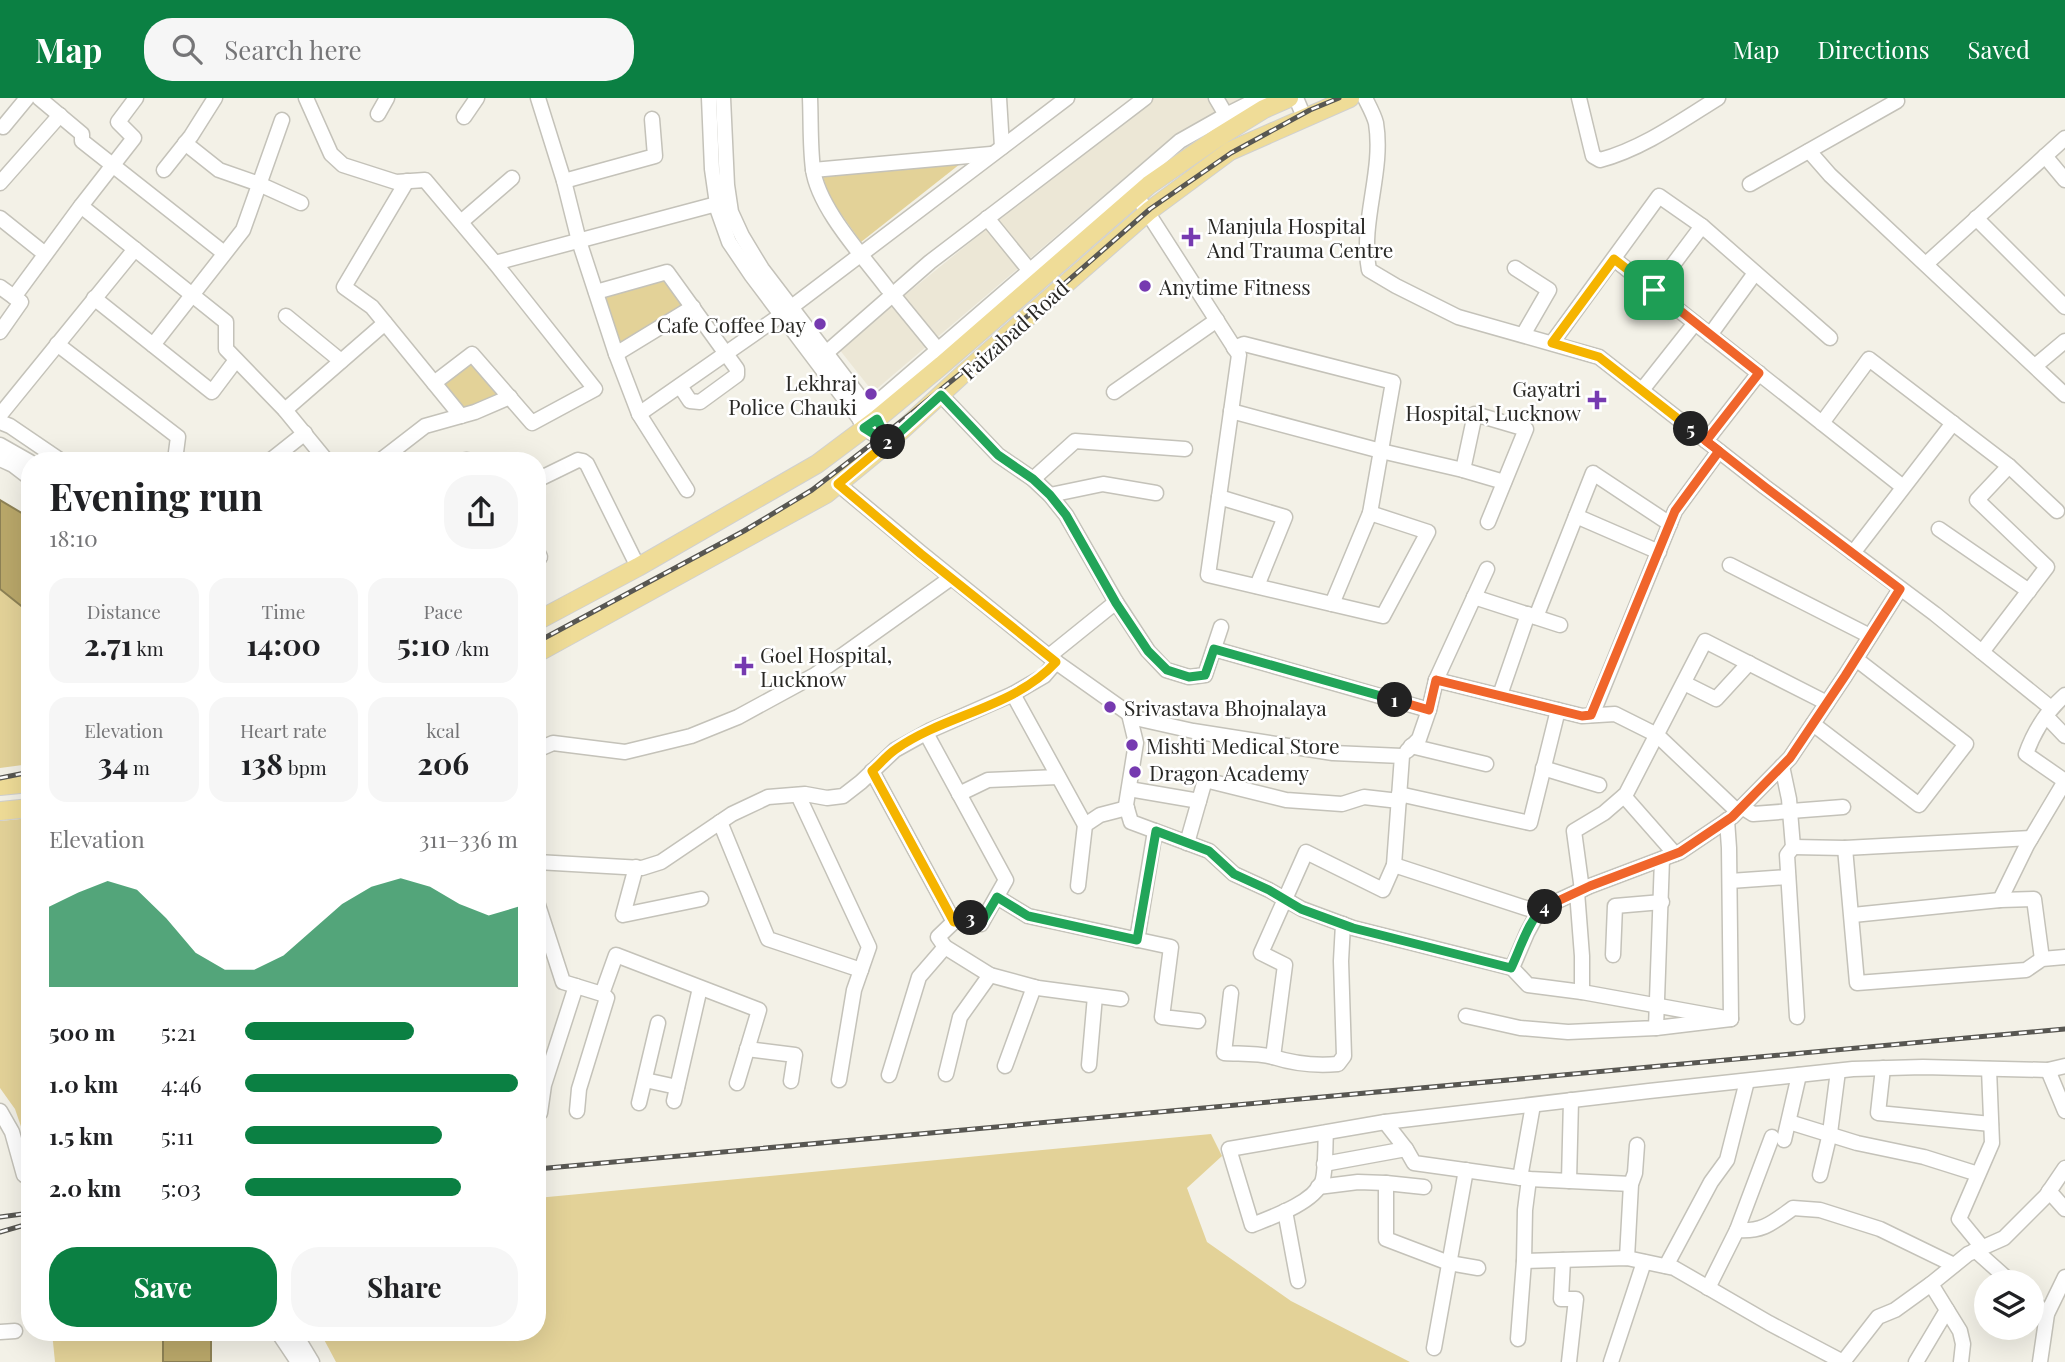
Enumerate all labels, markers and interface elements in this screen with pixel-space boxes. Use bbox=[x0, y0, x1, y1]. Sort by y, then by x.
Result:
search box bbox=[144, 18, 634, 81]
text: Map bbox=[35, 27, 102, 71]
icon: search bbox=[168, 30, 206, 68]
text: Search here bbox=[224, 32, 362, 67]
text: Map bbox=[1733, 33, 1779, 65]
text: Directions bbox=[1817, 33, 1930, 65]
text: Saved bbox=[1968, 33, 2030, 65]
place label: Manjula Hospital And Trauma Centre bbox=[1206, 211, 1393, 263]
marker: Manjula Hospital And Trauma Centre bbox=[1181, 227, 1201, 247]
pin bbox=[1624, 260, 1684, 320]
icon: arrive bbox=[1635, 271, 1673, 309]
place label: Anytime Fitness bbox=[1158, 272, 1311, 300]
street label: Faizabad Road bbox=[954, 273, 1074, 385]
marker: Anytime Fitness bbox=[1137, 278, 1153, 294]
place label: Cafe Coffee Day bbox=[657, 310, 806, 338]
marker: Cafe Coffee Day bbox=[812, 316, 828, 332]
place label: Lekhraj Police Chauki bbox=[728, 368, 857, 420]
place label: Gayatri Hospital, Lucknow bbox=[1405, 374, 1582, 426]
marker: Lekhraj Police Chauki bbox=[863, 386, 879, 402]
marker: Gayatri Hospital, Lucknow bbox=[1587, 390, 1607, 410]
pin: 5 bbox=[1674, 412, 1708, 446]
text: 5 bbox=[1686, 415, 1695, 441]
pin: 2 bbox=[870, 424, 906, 460]
text: 2 bbox=[883, 428, 892, 454]
text: Evening run bbox=[49, 470, 263, 521]
button: share bbox=[444, 475, 518, 549]
text: 18:10 bbox=[49, 522, 98, 553]
text: Distance bbox=[87, 598, 161, 624]
text: Time bbox=[262, 598, 305, 624]
text: Pace bbox=[424, 598, 463, 624]
text: 2.71 bbox=[84, 624, 132, 664]
text: 14:00 bbox=[246, 624, 321, 664]
text: 5:10 bbox=[397, 624, 450, 664]
text: km bbox=[132, 635, 164, 661]
text: /km bbox=[450, 635, 489, 661]
place label: Goel Hospital, Lucknow bbox=[760, 640, 892, 692]
marker: Goel Hospital, Lucknow bbox=[734, 656, 754, 676]
pin: 1 bbox=[1378, 682, 1412, 718]
text: 1 bbox=[1391, 686, 1398, 712]
place label: Srivastava Bhojnalaya bbox=[1124, 693, 1327, 721]
marker: Srivastava Bhojnalaya bbox=[1102, 699, 1118, 715]
text: Elevation bbox=[84, 717, 163, 743]
text: Heart rate bbox=[240, 717, 327, 743]
text: kcal bbox=[426, 717, 460, 743]
place label: Mishti Medical Store bbox=[1146, 731, 1340, 759]
marker: Mishti Medical Store bbox=[1124, 737, 1140, 753]
text: 34 bbox=[98, 743, 128, 783]
text: 138 bbox=[240, 743, 283, 783]
text: 206 bbox=[417, 743, 469, 783]
text: m bbox=[128, 754, 150, 780]
text: bpm bbox=[283, 754, 327, 780]
place label: Dragon Academy bbox=[1149, 758, 1310, 786]
marker: Dragon Academy bbox=[1127, 764, 1143, 780]
text: Elevation bbox=[49, 823, 145, 854]
text: 311–336 m bbox=[419, 823, 518, 854]
pin: 4 bbox=[1528, 890, 1562, 924]
text: 4 bbox=[1539, 893, 1550, 919]
pin: 3 bbox=[954, 900, 988, 936]
text: 3 bbox=[966, 904, 975, 930]
text: 500 m bbox=[49, 1016, 115, 1047]
text: 5:21 bbox=[161, 1016, 196, 1047]
text: 1.0 km bbox=[49, 1068, 118, 1099]
text: 4:46 bbox=[161, 1068, 202, 1099]
text: 1.5 km bbox=[49, 1120, 113, 1151]
text: 5:11 bbox=[161, 1120, 194, 1151]
text: 2.0 km bbox=[49, 1172, 121, 1203]
text: 5:03 bbox=[161, 1172, 201, 1203]
button: Save bbox=[49, 1247, 277, 1327]
button: Share bbox=[291, 1247, 518, 1327]
map controls bbox=[1974, 1270, 2044, 1340]
button: layers bbox=[1974, 1270, 2044, 1340]

